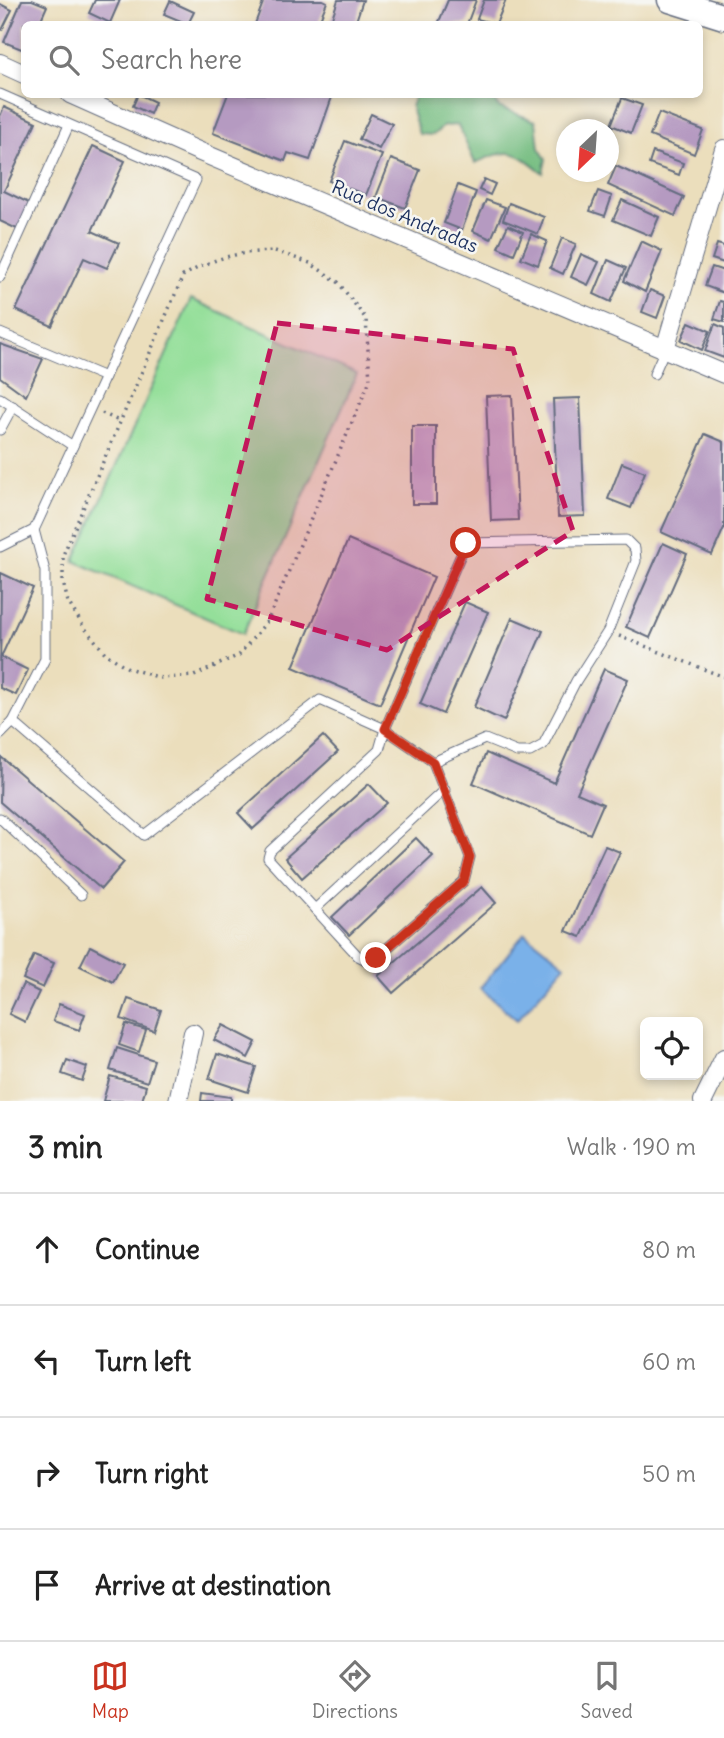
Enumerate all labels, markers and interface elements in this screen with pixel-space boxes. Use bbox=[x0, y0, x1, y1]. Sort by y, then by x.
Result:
search box bbox=[21, 21, 703, 98]
icon: search bbox=[45, 41, 83, 79]
text: Search here bbox=[101, 43, 242, 76]
north arrow bbox=[556, 119, 619, 182]
street label: Rua dos Andradas bbox=[328, 174, 482, 258]
route start bbox=[450, 527, 481, 558]
route end bbox=[360, 942, 391, 973]
map controls bbox=[640, 1017, 703, 1080]
button: locate bbox=[640, 1017, 703, 1080]
text: 3 min bbox=[28, 1128, 103, 1166]
text: Walk · 190 m bbox=[567, 1132, 696, 1161]
icon: ahead bbox=[28, 1230, 66, 1268]
text: Continue bbox=[95, 1233, 200, 1266]
text: 80 m bbox=[642, 1235, 696, 1264]
icon: left bbox=[28, 1342, 66, 1380]
text: Turn left bbox=[95, 1345, 191, 1378]
text: 60 m bbox=[642, 1347, 696, 1376]
icon: right bbox=[28, 1454, 66, 1492]
text: Turn right bbox=[95, 1457, 208, 1490]
text: 50 m bbox=[642, 1459, 696, 1488]
icon: arrive bbox=[28, 1566, 66, 1604]
text: Arrive at destination bbox=[95, 1569, 331, 1602]
tab: Map bbox=[91, 1657, 129, 1723]
tab: Directions bbox=[312, 1657, 398, 1723]
tab: Saved bbox=[581, 1657, 633, 1723]

